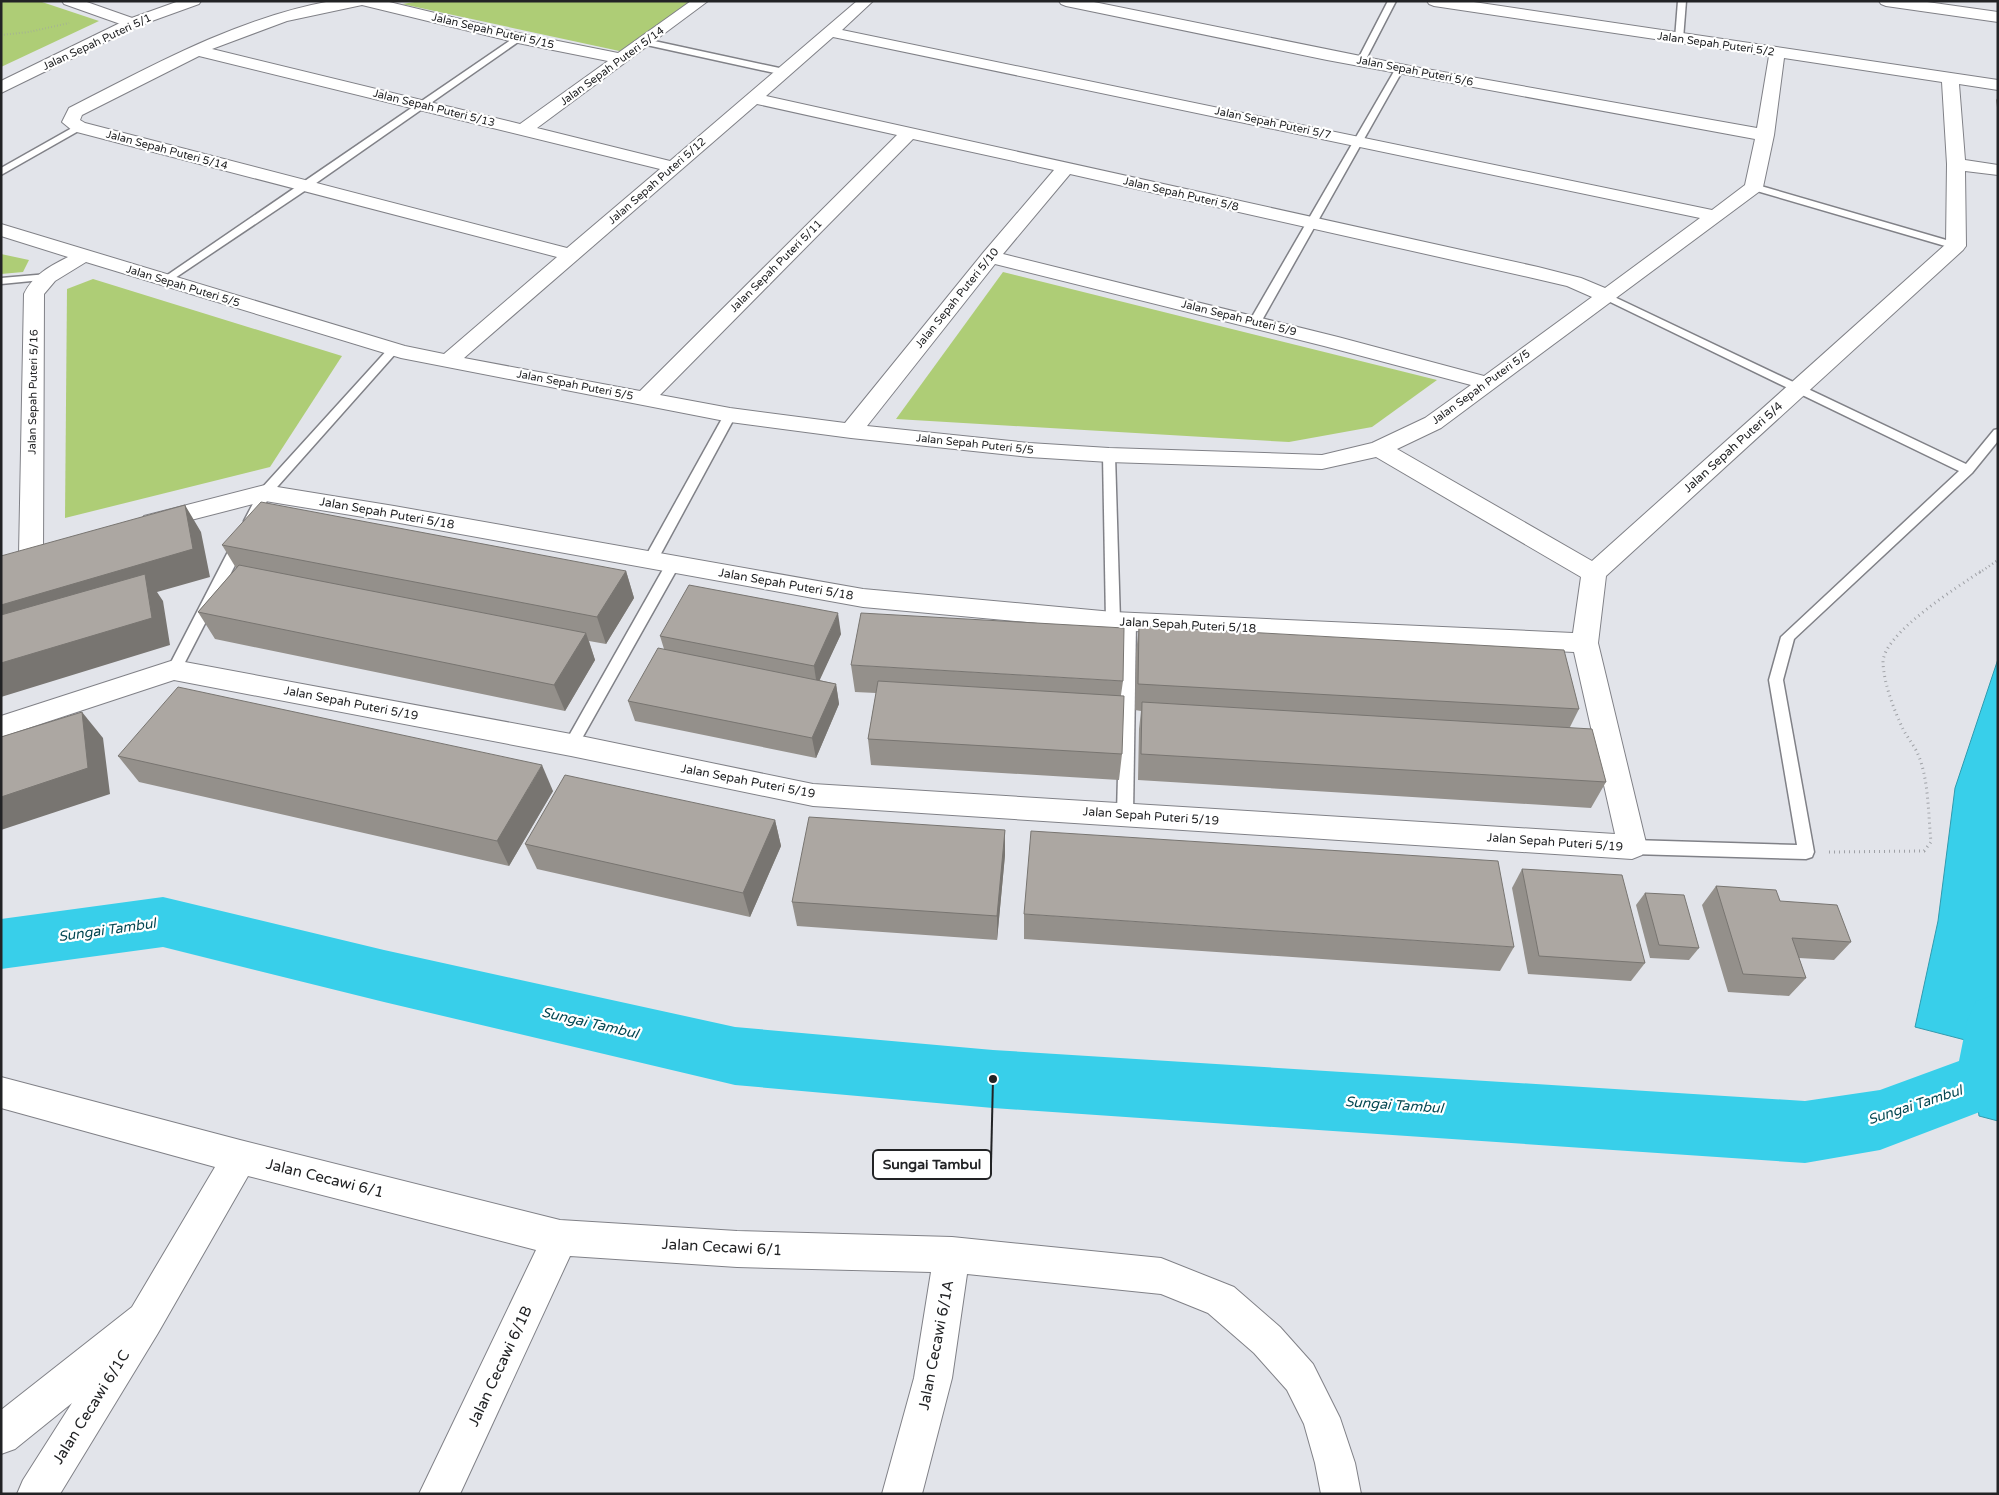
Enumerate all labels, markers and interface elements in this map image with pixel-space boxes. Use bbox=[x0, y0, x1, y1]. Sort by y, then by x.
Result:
street label: Jalan Sepah Puteri 5/1 bbox=[41, 11, 153, 73]
street label: Jalan Sepah Puteri 5/15 bbox=[431, 11, 556, 51]
street label: Jalan Sepah Puteri 5/14 bbox=[558, 24, 667, 108]
street label: Jalan Sepah Puteri 5/2 bbox=[1656, 29, 1776, 59]
street label: Jalan Sepah Puteri 5/6 bbox=[1356, 53, 1474, 89]
street label: Jalan Sepah Puteri 5/13 bbox=[372, 87, 496, 129]
street label: Jalan Sepah Puteri 5/7 bbox=[1214, 104, 1332, 142]
street label: Jalan Sepah Puteri 5/14 bbox=[105, 128, 229, 173]
street label: Jalan Sepah Puteri 5/12 bbox=[605, 135, 709, 227]
street label: Jalan Sepah Puteri 5/8 bbox=[1122, 174, 1240, 214]
street label: Jalan Sepah Puteri 5/11 bbox=[727, 217, 825, 315]
street label: Jalan Sepah Puteri 5/10 bbox=[913, 245, 1002, 351]
street label: Jalan Sepah Puteri 5/5 bbox=[125, 262, 242, 310]
street label: Jalan Sepah Puteri 5/9 bbox=[1180, 297, 1298, 339]
street label: Jalan Sepah Puteri 5/16 bbox=[25, 329, 41, 455]
street label: Jalan Sepah Puteri 5/5 bbox=[1429, 347, 1533, 427]
street label: Jalan Sepah Puteri 5/5 bbox=[516, 367, 634, 403]
street label: Jalan Sepah Puteri 5/4 bbox=[1681, 399, 1786, 495]
street label: Jalan Sepah Puteri 5/5 bbox=[915, 431, 1035, 457]
street label: Jalan Sepah Puteri 5/18 bbox=[319, 494, 455, 532]
street label: Jalan Sepah Puteri 5/18 bbox=[718, 565, 854, 603]
street label: Jalan Sepah Puteri 5/18 bbox=[1119, 614, 1257, 636]
street label: Jalan Sepah Puteri 5/19 bbox=[283, 683, 419, 723]
street label: Jalan Sepah Puteri 5/19 bbox=[680, 761, 816, 801]
street label: Jalan Sepah Puteri 5/19 bbox=[1082, 804, 1220, 828]
street label: Jalan Sepah Puteri 5/19 bbox=[1486, 830, 1624, 854]
water label: Sungai Tambul bbox=[57, 915, 158, 945]
water label: Sungai Tambul bbox=[540, 1004, 641, 1043]
water label: Sungai Tambul bbox=[1866, 1081, 1966, 1128]
water label: Sungai Tambul bbox=[1344, 1093, 1445, 1117]
callout: Sungai Tambul bbox=[873, 1150, 991, 1179]
street label: Jalan Cecawi 6/1 bbox=[264, 1155, 386, 1201]
text: Sungai Tambul bbox=[883, 1156, 981, 1173]
street label: Jalan Cecawi 6/1 bbox=[661, 1235, 783, 1259]
street label: Jalan Cecawi 6/1A bbox=[915, 1279, 957, 1411]
street label: Jalan Cecawi 6/1B bbox=[464, 1303, 536, 1429]
street label: Jalan Cecawi 6/1C bbox=[49, 1347, 133, 1467]

